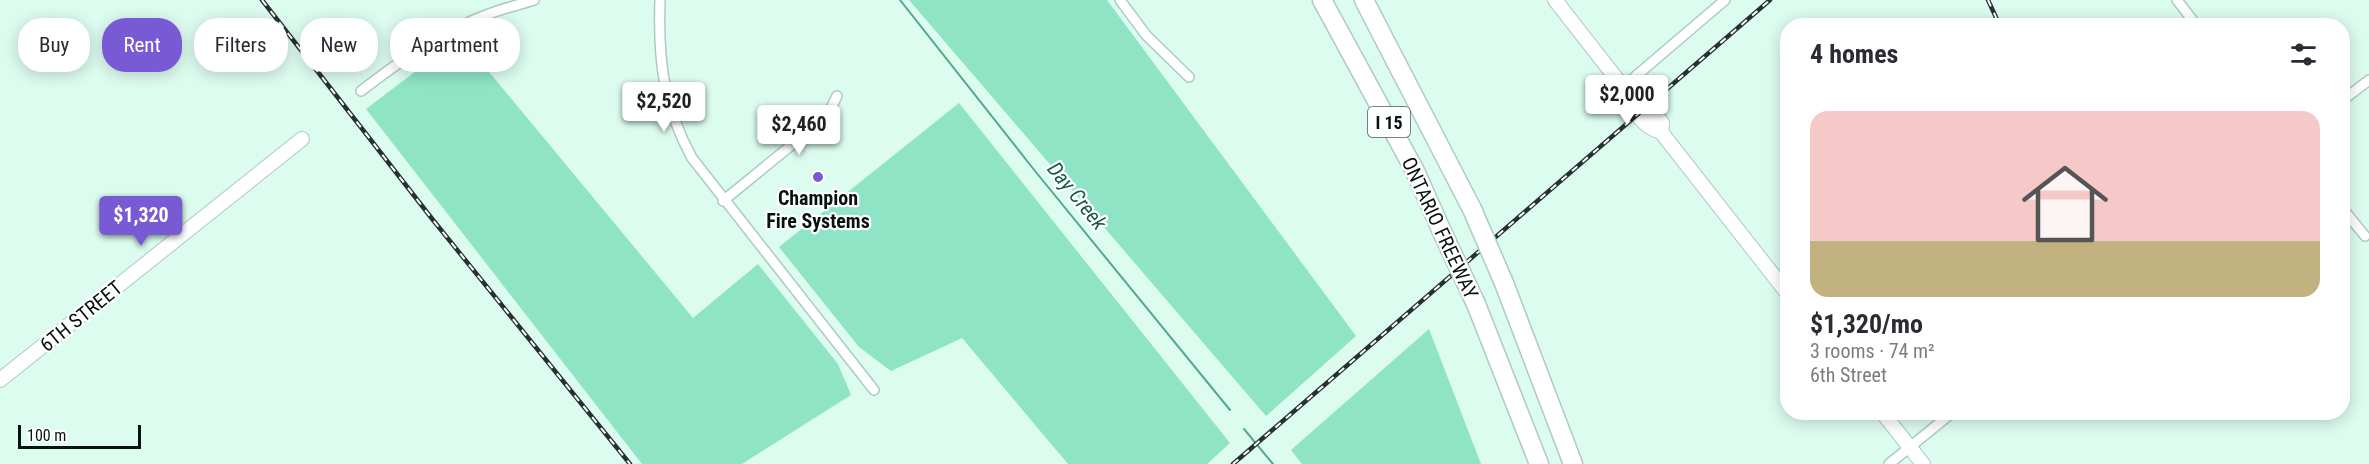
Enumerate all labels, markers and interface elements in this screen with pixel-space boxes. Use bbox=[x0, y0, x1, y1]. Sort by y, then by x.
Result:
chip: Buy bbox=[18, 18, 90, 72]
chip: Rent bbox=[102, 18, 182, 72]
chip: Filters bbox=[194, 18, 288, 72]
chip: New bbox=[300, 18, 378, 72]
chip: Apartment bbox=[390, 18, 520, 72]
icon: filters bbox=[2287, 38, 2320, 71]
text: 4 homes bbox=[1810, 39, 1898, 69]
pin: $2,000 bbox=[1578, 75, 1676, 126]
pin: $2,520 bbox=[615, 82, 713, 133]
text: $2,000 bbox=[1599, 82, 1655, 106]
text: $2,520 bbox=[636, 89, 692, 113]
pin: $2,460 bbox=[750, 105, 848, 156]
road number: I 15 bbox=[1368, 107, 1410, 137]
text: $2,460 bbox=[771, 112, 827, 136]
icon: home bbox=[2011, 150, 2119, 258]
street label: ONTARIO FREEWAY bbox=[1397, 153, 1484, 303]
water label: Day Creek bbox=[1042, 157, 1112, 235]
marker: Champion Fire Systems bbox=[811, 170, 825, 184]
place label: Champion Fire Systems bbox=[766, 186, 870, 233]
pin: $1,320 bbox=[92, 196, 190, 247]
text: $1,320 bbox=[113, 203, 169, 227]
street label: 6TH STREET bbox=[35, 275, 127, 357]
text: $1,320/mo bbox=[1810, 309, 1923, 339]
text: 3 rooms · 74 m² bbox=[1810, 339, 1935, 363]
text: 6th Street bbox=[1810, 363, 1887, 387]
scale bar bbox=[18, 422, 141, 450]
text: 100 m bbox=[27, 426, 66, 445]

